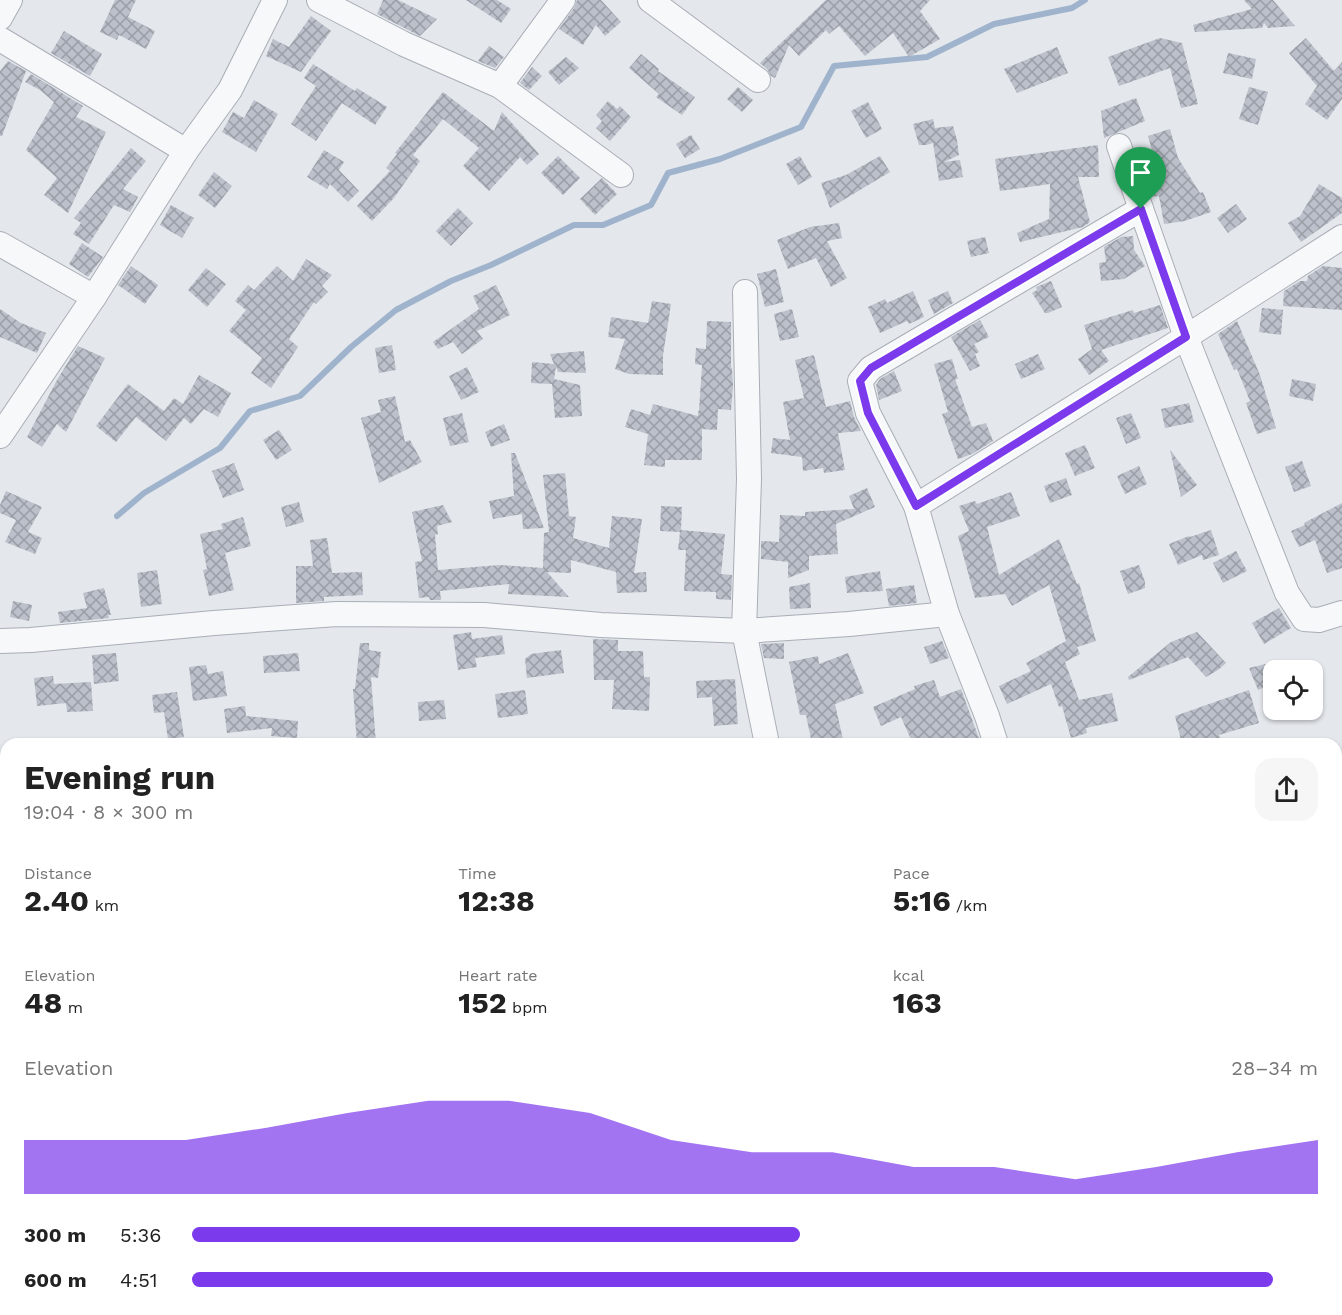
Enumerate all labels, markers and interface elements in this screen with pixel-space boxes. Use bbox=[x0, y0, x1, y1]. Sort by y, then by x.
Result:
pin bbox=[1115, 147, 1166, 209]
icon: arrive bbox=[1124, 156, 1157, 189]
map controls bbox=[1263, 660, 1323, 720]
button: locate bbox=[1263, 660, 1323, 720]
text: Evening run bbox=[24, 758, 215, 797]
button: share bbox=[1255, 758, 1318, 821]
text: 19:04 · 8 × 300 m bbox=[24, 800, 193, 824]
text: Distance bbox=[24, 864, 92, 883]
text: Time bbox=[458, 864, 496, 883]
text: Pace bbox=[893, 864, 930, 883]
text: 2.40 bbox=[24, 883, 89, 918]
text: 12:38 bbox=[458, 883, 535, 918]
text: 5:16 bbox=[893, 883, 951, 918]
text: km bbox=[89, 896, 119, 915]
text: /km bbox=[951, 896, 987, 915]
text: Elevation bbox=[24, 966, 95, 985]
text: Heart rate bbox=[458, 966, 537, 985]
text: kcal bbox=[893, 966, 924, 985]
text: 48 bbox=[24, 985, 62, 1020]
text: 152 bbox=[458, 985, 507, 1020]
text: 163 bbox=[893, 985, 942, 1020]
text: m bbox=[62, 998, 83, 1017]
text: bpm bbox=[507, 998, 547, 1017]
text: Elevation bbox=[24, 1056, 113, 1080]
text: 28–34 m bbox=[1231, 1056, 1318, 1080]
text: 300 m bbox=[24, 1223, 86, 1247]
text: 5:36 bbox=[120, 1223, 161, 1247]
text: 600 m bbox=[24, 1268, 87, 1292]
text: 4:51 bbox=[120, 1268, 158, 1292]

